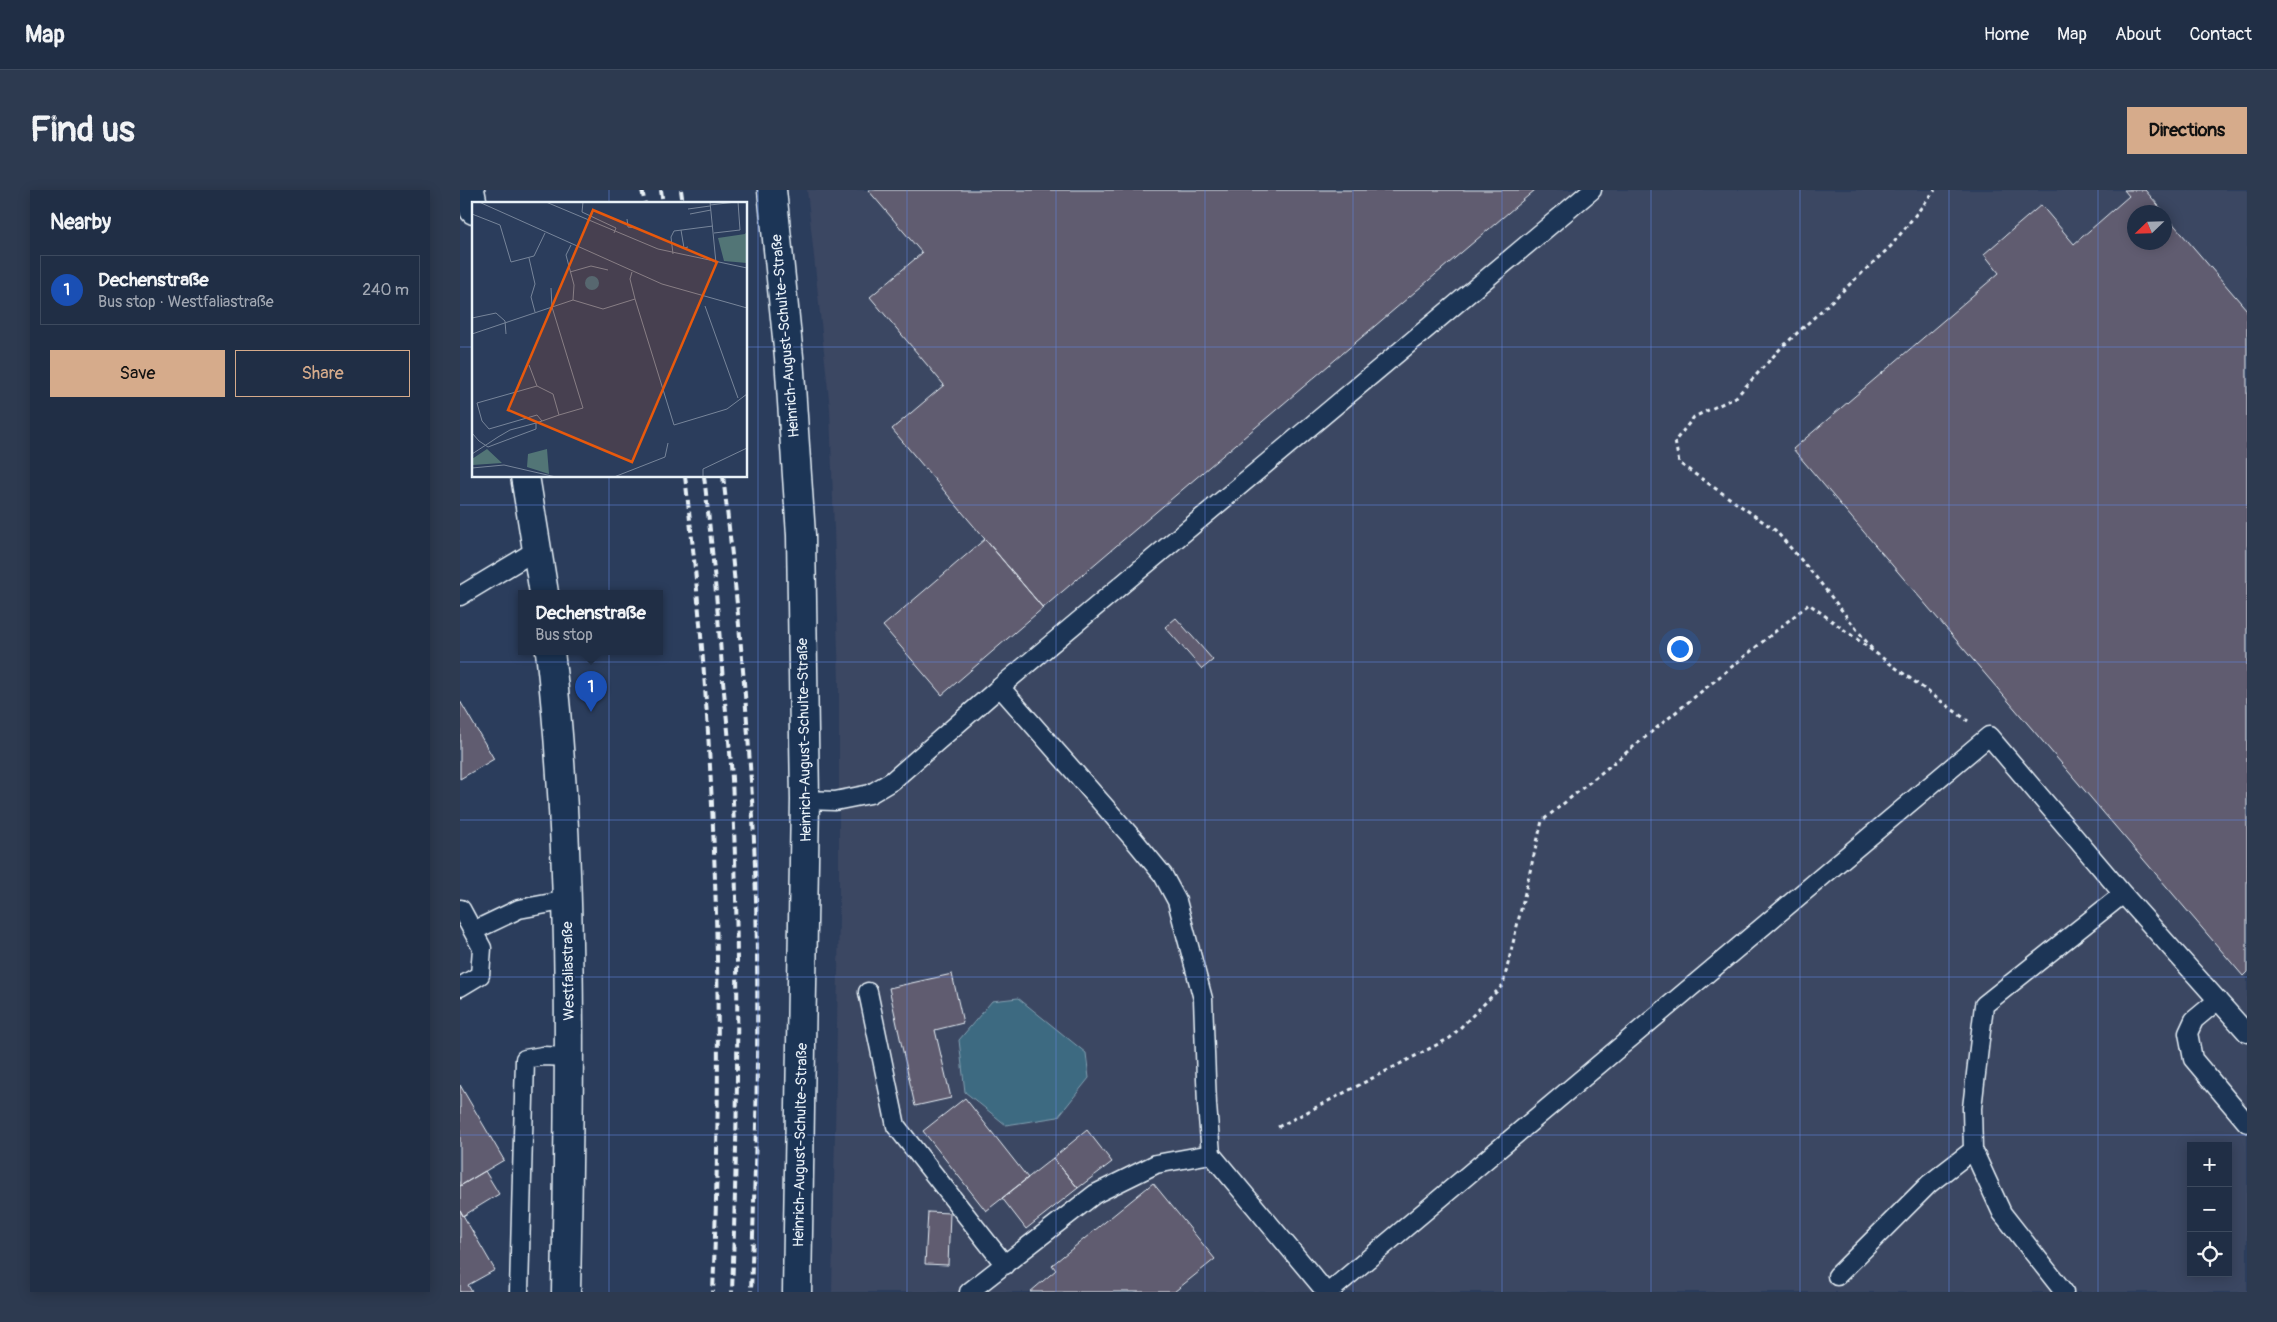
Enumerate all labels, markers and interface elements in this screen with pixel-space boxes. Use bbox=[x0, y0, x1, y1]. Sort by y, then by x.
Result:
text: Map bbox=[25, 20, 65, 49]
text: Home bbox=[1984, 23, 2029, 46]
text: Map bbox=[2057, 23, 2087, 46]
text: About bbox=[2115, 23, 2161, 46]
text: Contact bbox=[2189, 23, 2252, 46]
button: Directions bbox=[2127, 107, 2247, 154]
text: Find us bbox=[30, 108, 135, 152]
inset map bbox=[472, 202, 748, 478]
north arrow bbox=[2127, 205, 2172, 250]
text: Nearby bbox=[50, 209, 111, 236]
street label: Heinrich-August-Schulte-Straße bbox=[767, 233, 804, 439]
text: Dechenstraße bbox=[98, 268, 209, 292]
text: 1 bbox=[64, 280, 70, 300]
text: 240 m bbox=[362, 280, 409, 300]
text: Bus stop · Westfaliastraße bbox=[98, 292, 274, 312]
button: Save bbox=[50, 350, 225, 397]
button: Share bbox=[235, 350, 410, 397]
popup bbox=[518, 590, 663, 655]
text: Dechenstraße bbox=[535, 601, 646, 625]
text: Bus stop bbox=[535, 625, 593, 645]
your location bbox=[1667, 636, 1693, 662]
street label: Heinrich-August-Schulte-Straße bbox=[793, 637, 816, 842]
pin: 1 bbox=[575, 671, 607, 712]
street label: Westfaliastraße bbox=[558, 921, 579, 1021]
street label: Heinrich-August-Schulte-Straße bbox=[789, 1042, 812, 1247]
map controls bbox=[2187, 1142, 2232, 1277]
button: + bbox=[2187, 1142, 2232, 1187]
button: − bbox=[2187, 1187, 2232, 1232]
button: locate bbox=[2187, 1232, 2232, 1277]

